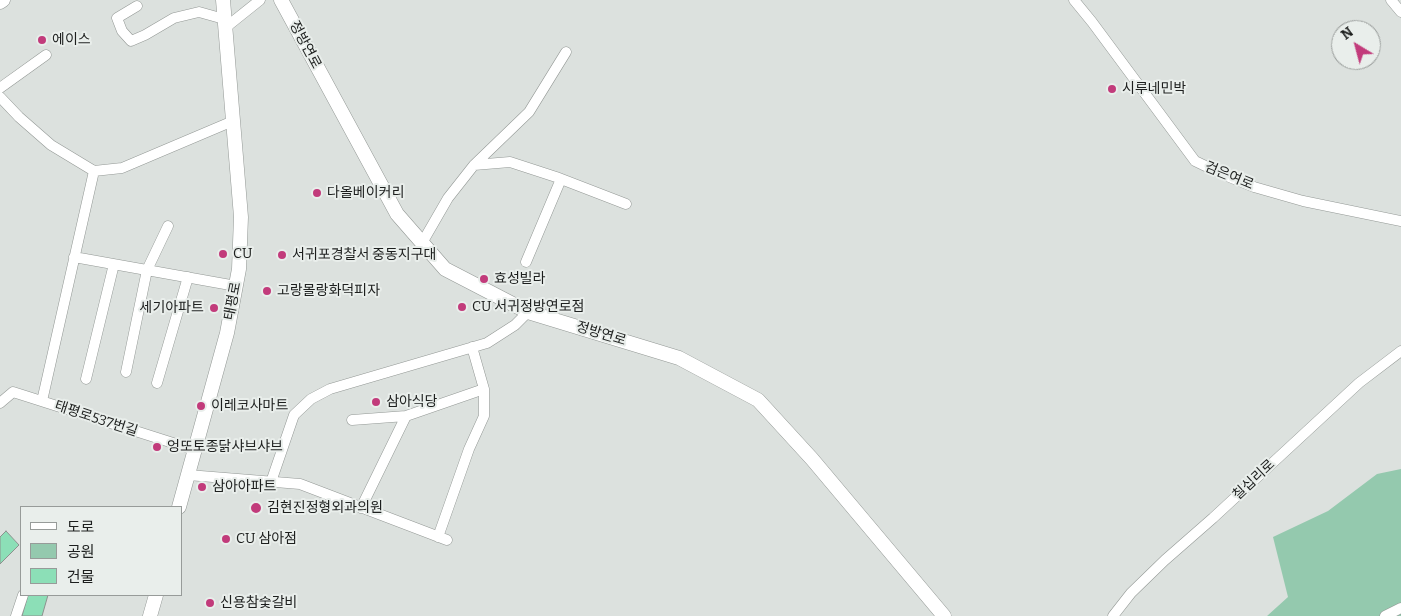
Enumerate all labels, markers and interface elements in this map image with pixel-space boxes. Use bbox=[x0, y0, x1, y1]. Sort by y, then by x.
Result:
street label: 정방연로 bbox=[285, 18, 325, 72]
north arrow bbox=[1331, 20, 1381, 70]
text: N bbox=[1338, 23, 1357, 43]
place label: 에이스 bbox=[52, 32, 91, 48]
marker: 에이스 bbox=[36, 34, 48, 46]
place label: 시루네민박 bbox=[1122, 81, 1186, 97]
marker: 시루네민박 bbox=[1106, 83, 1118, 95]
street label: 검은여로 bbox=[1202, 159, 1256, 193]
place label: 다올베이커리 bbox=[327, 185, 404, 201]
marker: 다올베이커리 bbox=[311, 187, 323, 199]
place label: CU bbox=[233, 246, 253, 262]
place label: 서귀포경찰서 중동지구대 bbox=[292, 247, 436, 263]
marker: CU bbox=[217, 248, 229, 260]
marker: 서귀포경찰서 중동지구대 bbox=[276, 249, 288, 261]
place label: 효성빌라 bbox=[494, 271, 546, 287]
marker: 효성빌라 bbox=[478, 273, 490, 285]
street label: 태평로 bbox=[221, 280, 245, 322]
place label: 고랑몰랑화덕피자 bbox=[277, 283, 380, 299]
marker: 고랑몰랑화덕피자 bbox=[261, 285, 273, 297]
place label: CU 서귀정방연로점 bbox=[472, 299, 584, 315]
place label: 세기아파트 bbox=[140, 300, 204, 316]
marker: CU 서귀정방연로점 bbox=[456, 301, 468, 313]
marker: 세기아파트 bbox=[208, 302, 220, 314]
street label: 정방연로 bbox=[574, 318, 628, 350]
place label: 삼아식당 bbox=[386, 394, 438, 410]
marker: 삼아식당 bbox=[370, 396, 382, 408]
street label: 태평로537번길 bbox=[52, 398, 140, 440]
place label: 이레코사마트 bbox=[211, 398, 288, 414]
marker: 이레코사마트 bbox=[195, 400, 207, 412]
place label: 엉또토종닭샤브샤브 bbox=[167, 439, 283, 455]
marker: 엉또토종닭샤브샤브 bbox=[151, 441, 163, 453]
street label: 칠십리로 bbox=[1229, 456, 1279, 504]
place label: 삼아아파트 bbox=[212, 479, 276, 495]
marker: 삼아아파트 bbox=[196, 481, 208, 493]
place label: 김현진정형외과의원 bbox=[267, 500, 383, 516]
marker: 김현진정형외과의원 bbox=[249, 501, 263, 515]
legend bbox=[20, 506, 182, 596]
text: 도로 bbox=[67, 518, 95, 536]
place label: CU 삼아점 bbox=[236, 531, 297, 547]
marker: CU 삼아점 bbox=[220, 533, 232, 545]
text: 공원 bbox=[67, 543, 95, 561]
text: 건물 bbox=[67, 568, 95, 586]
place label: 신용참숯갈비 bbox=[220, 595, 297, 611]
marker: 신용참숯갈비 bbox=[204, 597, 216, 609]

